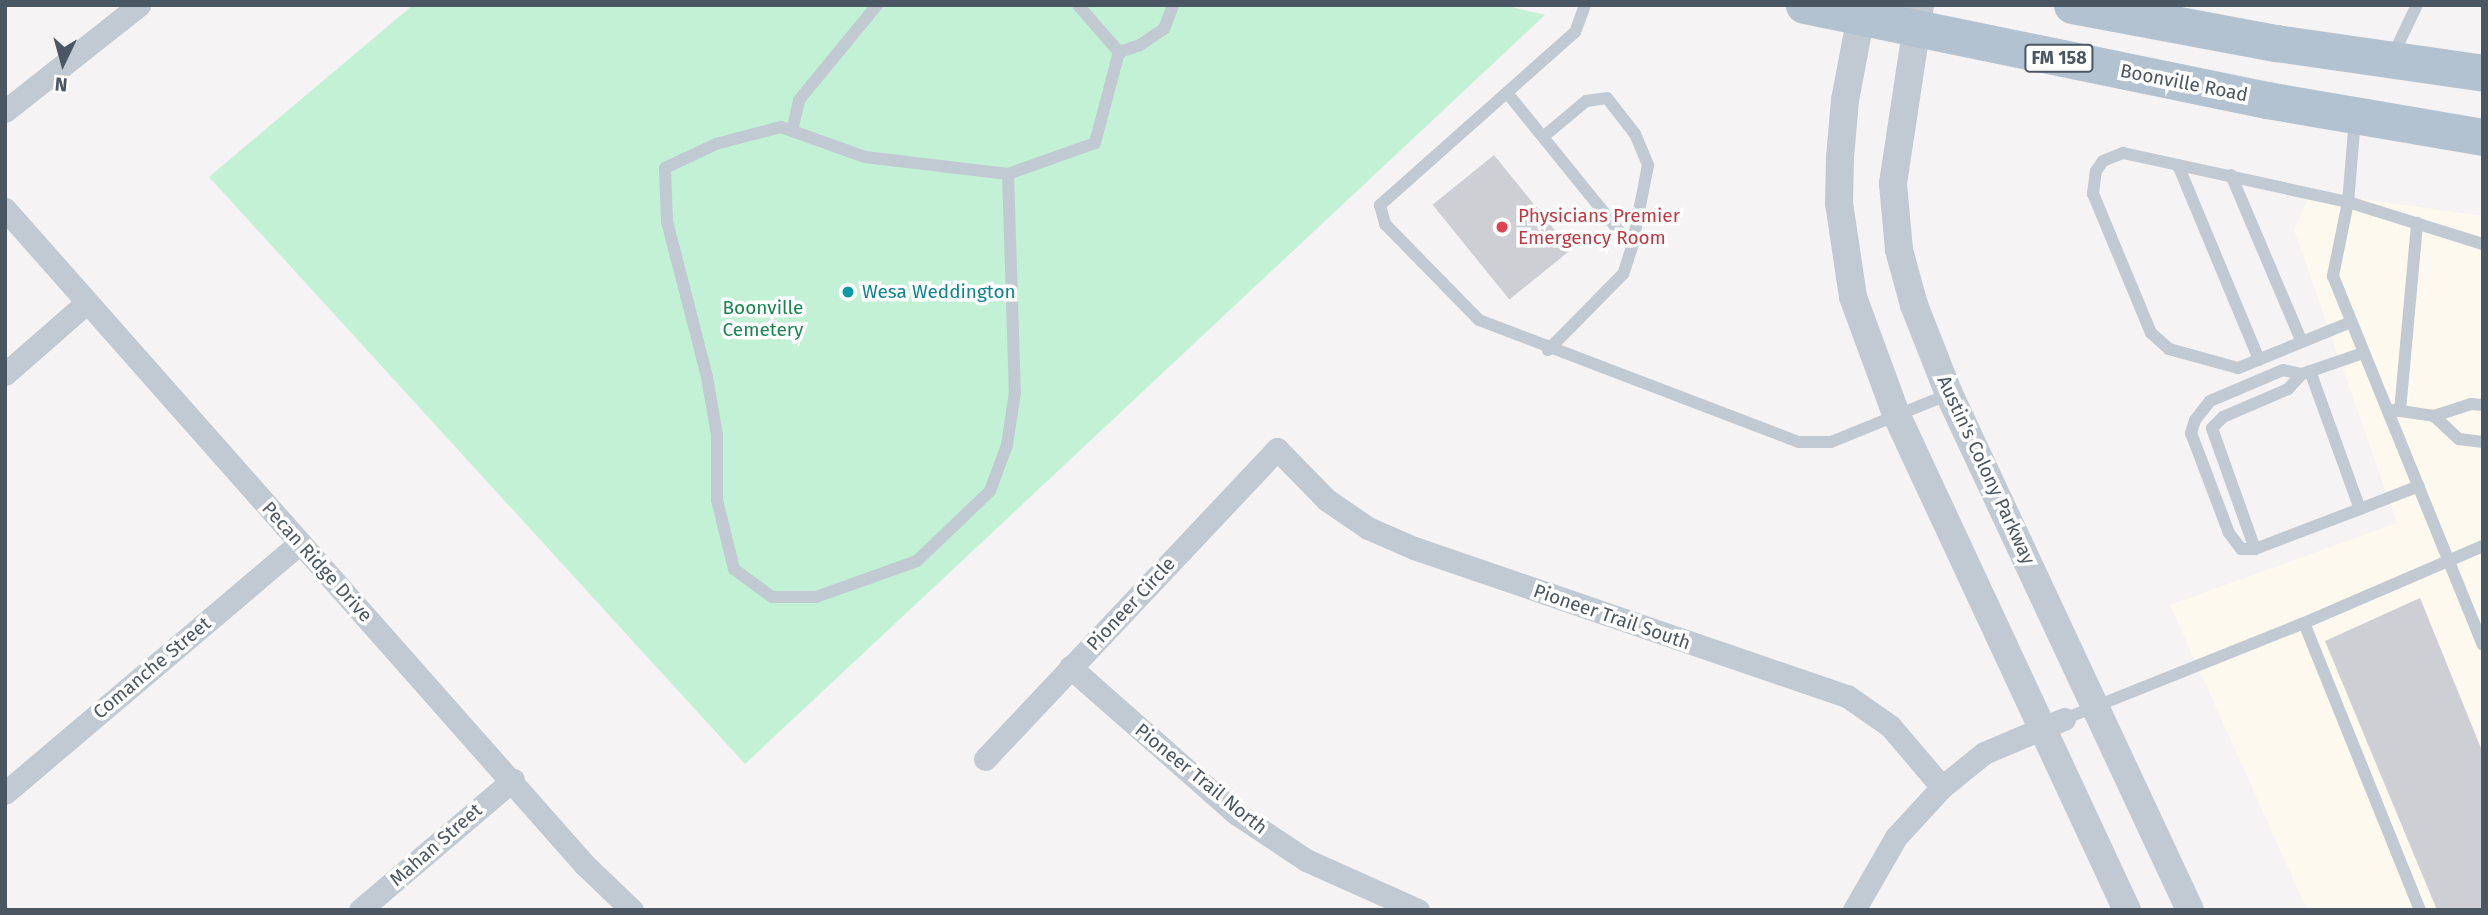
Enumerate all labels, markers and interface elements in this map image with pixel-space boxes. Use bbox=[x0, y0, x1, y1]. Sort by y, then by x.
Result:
north arrow bbox=[28, 28, 98, 98]
road number: FM 158 bbox=[2024, 44, 2094, 72]
street label: Boonville Road bbox=[2118, 59, 2250, 107]
text: N bbox=[54, 72, 68, 96]
place label: Physicians Premier Emergency Room bbox=[1518, 205, 1680, 249]
marker: Physicians Premier Emergency Room bbox=[1492, 217, 1512, 237]
place label: Wesa Weddington bbox=[862, 281, 1016, 303]
marker: Wesa Weddington bbox=[840, 284, 856, 300]
park label: Boonville Cemetery bbox=[723, 297, 803, 341]
street label: Austin's Colony Parkway bbox=[1932, 372, 2040, 568]
street label: Pecan Ridge Drive bbox=[257, 497, 377, 627]
street label: Pioneer Circle bbox=[1082, 553, 1180, 655]
street label: Pioneer Trail South bbox=[1531, 579, 1693, 655]
street label: Comanche Street bbox=[89, 612, 215, 724]
street label: Pioneer Trail North bbox=[1130, 719, 1272, 839]
street label: Mahan Street bbox=[385, 799, 487, 891]

